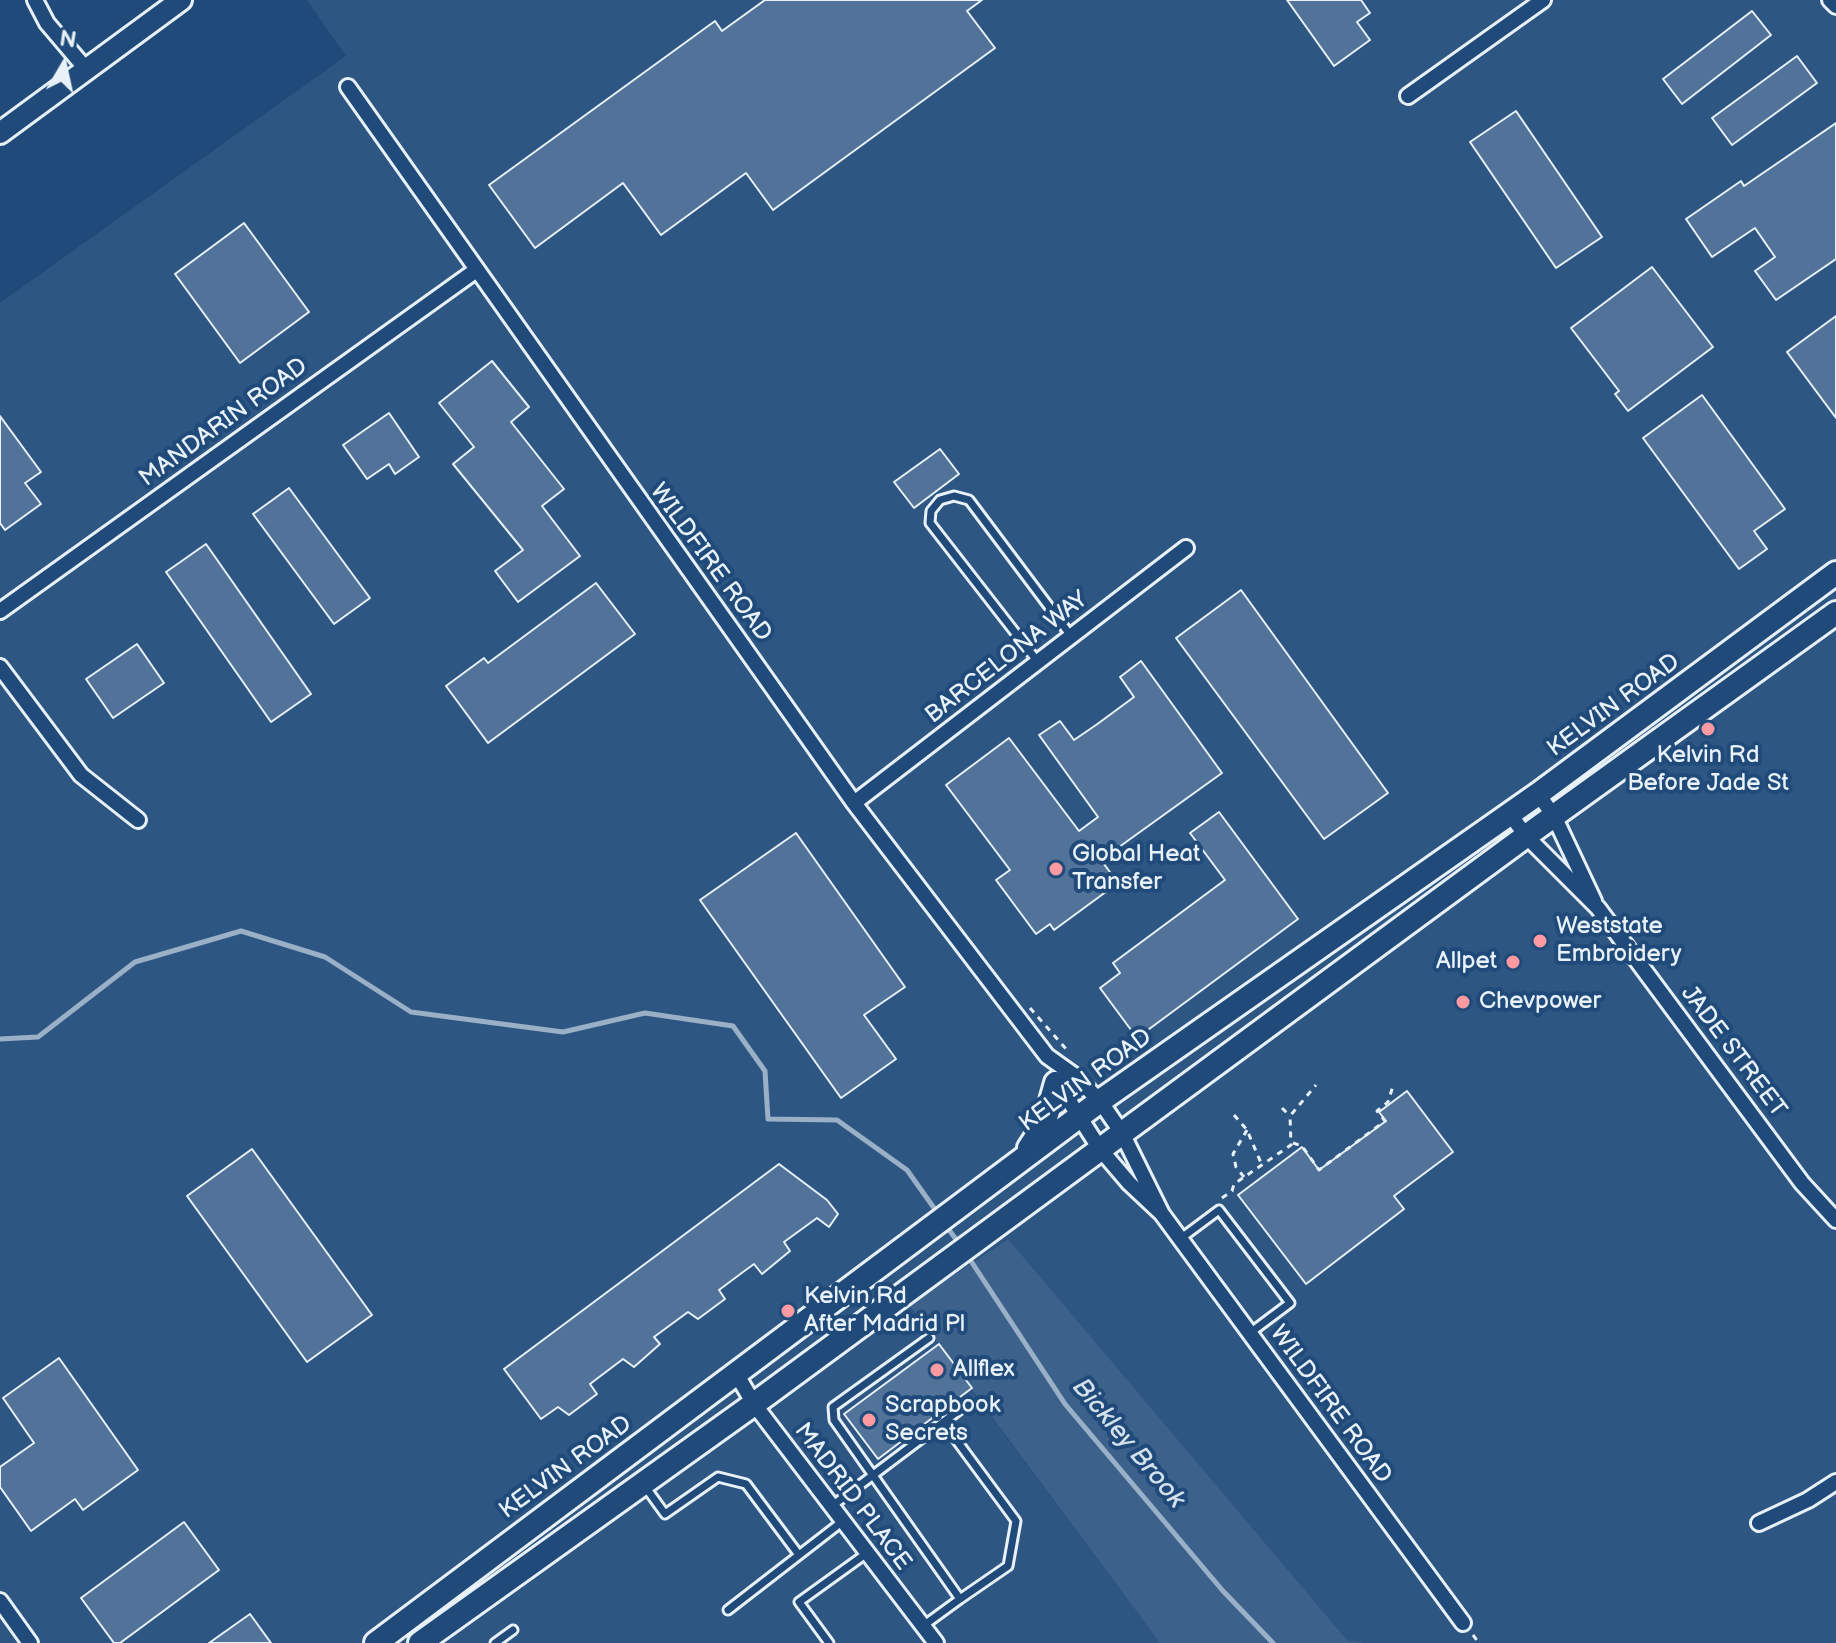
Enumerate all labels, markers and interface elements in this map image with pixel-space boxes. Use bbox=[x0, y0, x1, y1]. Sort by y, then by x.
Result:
north arrow bbox=[24, 24, 104, 104]
text: N bbox=[58, 25, 78, 54]
street label: MANDARIN ROAD bbox=[134, 352, 314, 494]
street label: WILDFIRE ROAD bbox=[643, 478, 777, 648]
street label: BARCELONA WAY bbox=[920, 586, 1094, 730]
street label: KELVIN ROAD bbox=[1542, 648, 1686, 764]
marker: Kelvin Rd Before Jade St bbox=[1699, 720, 1717, 738]
place label: Kelvin Rd Before Jade St bbox=[1627, 742, 1789, 798]
place label: Global Heat Transfer bbox=[1072, 841, 1200, 897]
marker: Global Heat Transfer bbox=[1047, 860, 1065, 878]
place label: Weststate Embroidery bbox=[1556, 913, 1682, 969]
marker: Weststate Embroidery bbox=[1531, 932, 1549, 950]
place label: Allpet bbox=[1436, 948, 1497, 976]
marker: Allpet bbox=[1504, 953, 1522, 971]
street label: JADE STREET bbox=[1674, 980, 1792, 1124]
place label: Chevpower bbox=[1479, 988, 1601, 1016]
marker: Chevpower bbox=[1454, 993, 1472, 1011]
street label: KELVIN ROAD bbox=[1014, 1023, 1158, 1139]
place label: Kelvin Rd After Madrid Pl bbox=[804, 1283, 965, 1339]
marker: Kelvin Rd After Madrid Pl bbox=[779, 1302, 797, 1320]
street label: WILDFIRE ROAD bbox=[1263, 1320, 1397, 1490]
place label: Allflex bbox=[953, 1356, 1015, 1384]
marker: Allflex bbox=[928, 1361, 946, 1379]
water label: Bickley Brook bbox=[1065, 1373, 1191, 1515]
place label: Scrapbook Secrets bbox=[885, 1392, 1001, 1448]
street label: KELVIN ROAD bbox=[494, 1410, 638, 1526]
marker: Scrapbook Secrets bbox=[860, 1411, 878, 1429]
street label: MADRID PLACE bbox=[787, 1418, 917, 1576]

